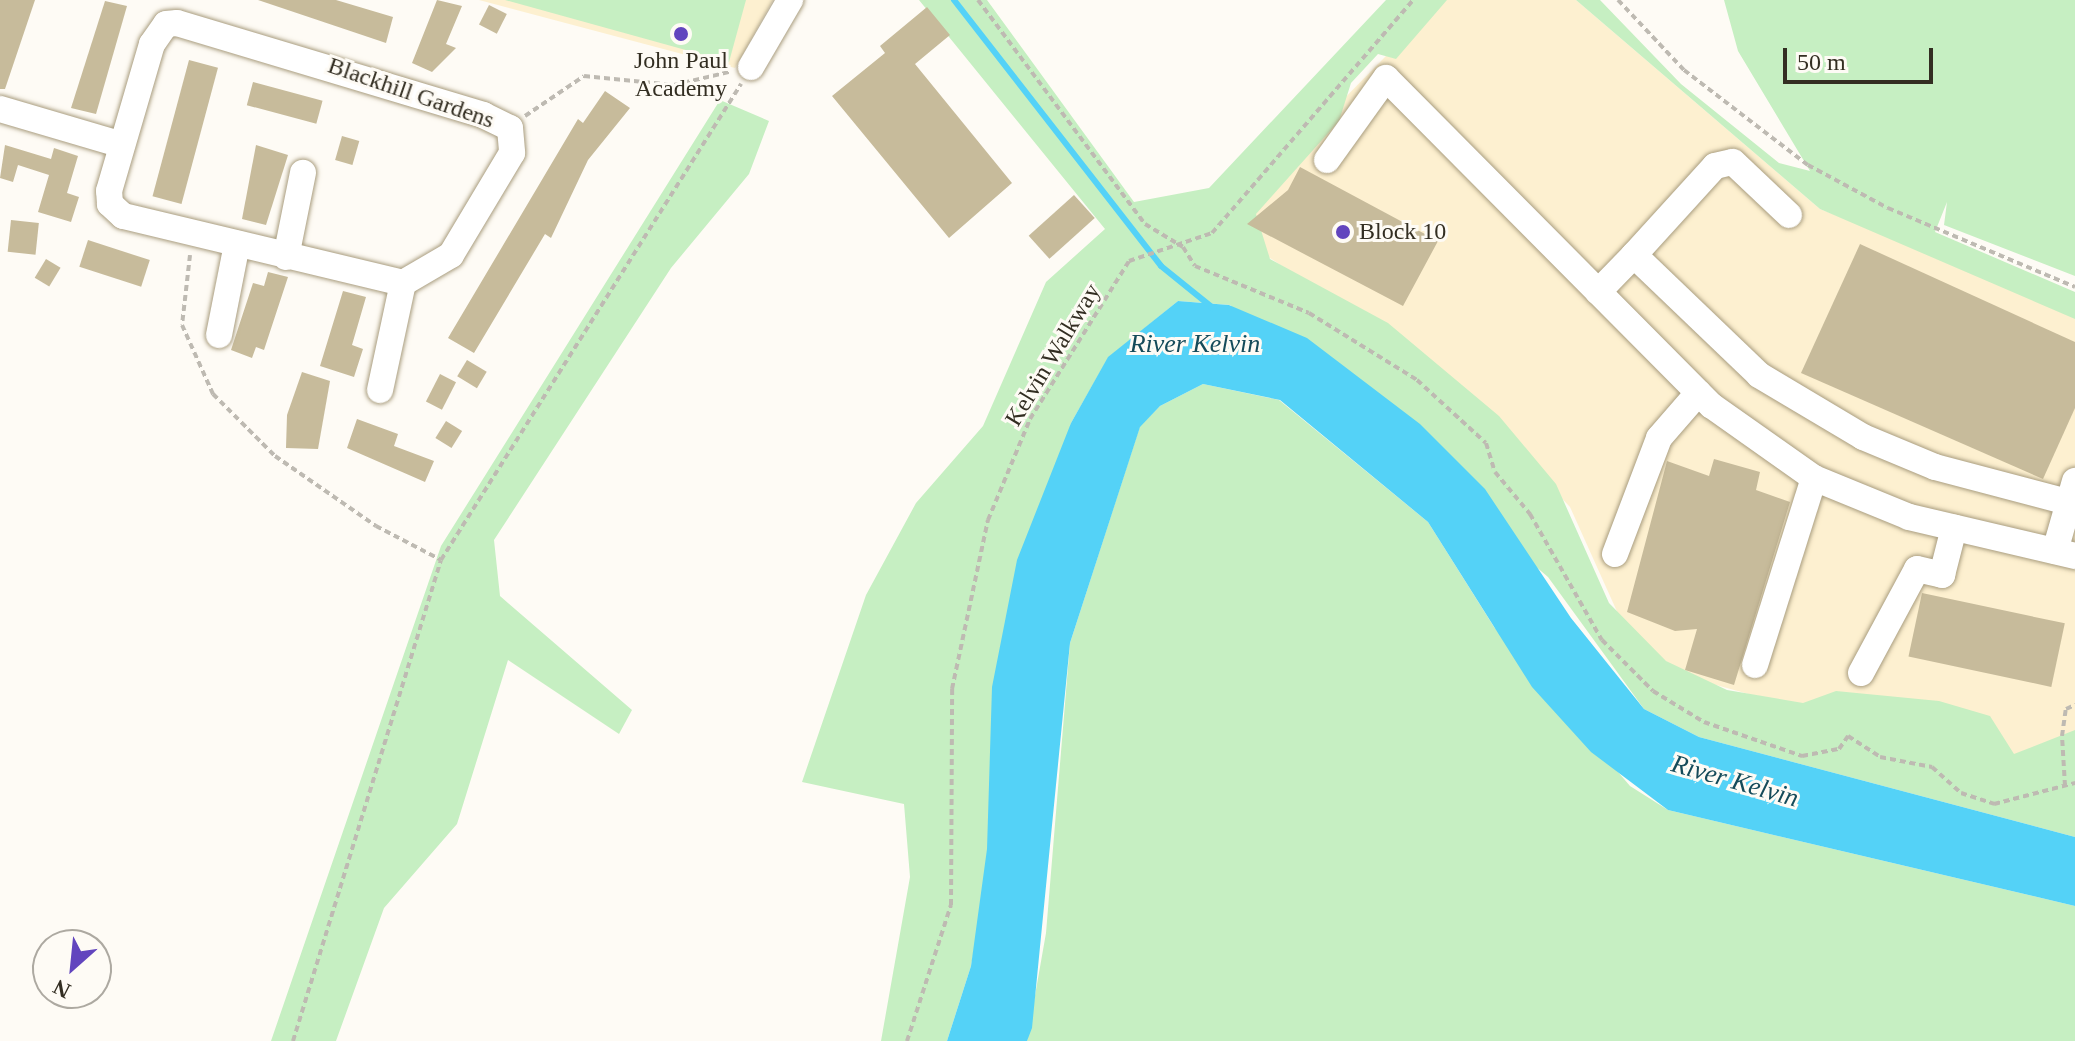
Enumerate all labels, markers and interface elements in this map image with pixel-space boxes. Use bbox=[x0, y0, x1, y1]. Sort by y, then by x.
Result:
marker: John Paul Academy bbox=[672, 25, 690, 43]
scale bar bbox=[1787, 32, 1937, 82]
place label: John Paul Academy bbox=[634, 47, 728, 103]
text: 50 m bbox=[1797, 49, 1846, 75]
street label: Blackhill Gardens bbox=[324, 51, 498, 135]
place label: Block 10 bbox=[1359, 218, 1446, 246]
marker: Block 10 bbox=[1334, 223, 1352, 241]
street label: Kelvin Walkway bbox=[999, 278, 1107, 432]
water label: River Kelvin bbox=[1130, 328, 1260, 360]
water label: River Kelvin bbox=[1668, 748, 1802, 814]
north arrow bbox=[32, 929, 112, 1009]
text: N bbox=[49, 974, 75, 1004]

